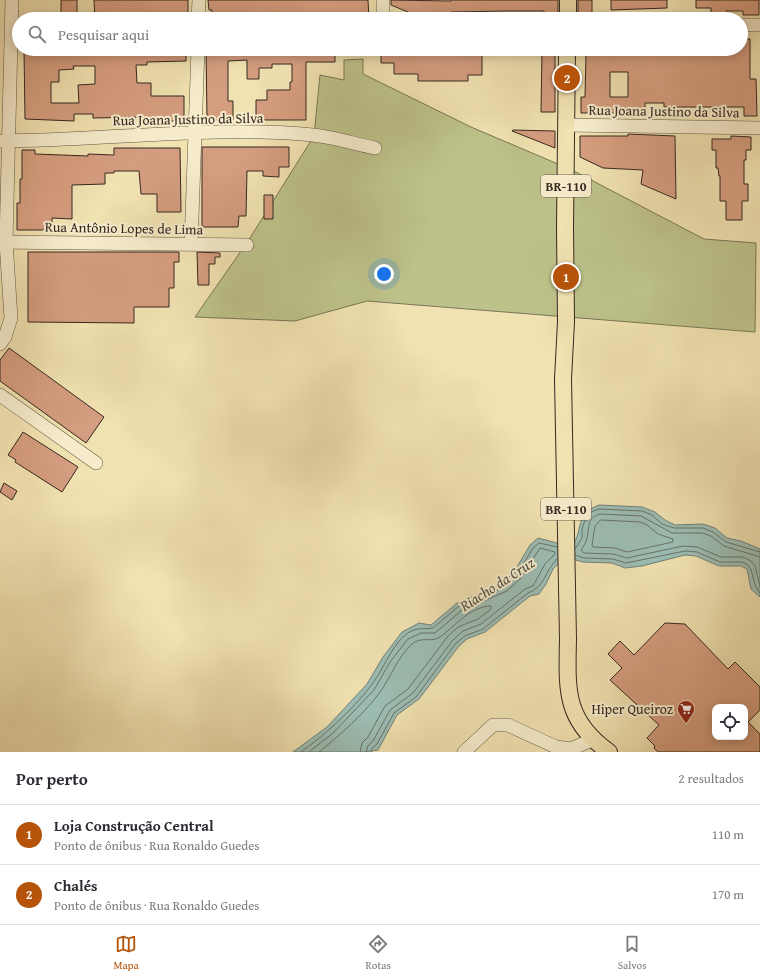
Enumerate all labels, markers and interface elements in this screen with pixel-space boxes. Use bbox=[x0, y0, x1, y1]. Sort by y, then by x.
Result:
search box bbox=[12, 12, 748, 56]
icon: search bbox=[26, 23, 48, 45]
text: Pesquisar aqui bbox=[58, 24, 149, 45]
pin: 2 bbox=[554, 63, 580, 93]
street label: Rua Joana Justino da Silva bbox=[588, 100, 740, 122]
street label: Rua Joana Justino da Silva bbox=[112, 108, 264, 130]
road number: BR-110 bbox=[541, 175, 591, 197]
street label: Rua Antônio Lopes de Lima bbox=[45, 217, 204, 239]
pin: 1 bbox=[553, 262, 579, 292]
your location bbox=[374, 264, 394, 284]
road number: BR-110 bbox=[541, 498, 591, 520]
water label: Riacho da Cruz bbox=[455, 552, 539, 617]
place label: Hiper Queiroz bbox=[591, 699, 673, 719]
supermarket icon: Hiper Queiroz bbox=[676, 699, 696, 724]
map controls bbox=[712, 704, 748, 740]
button: locate bbox=[712, 704, 748, 740]
text: Por perto bbox=[16, 766, 88, 791]
text: 2 resultados bbox=[678, 769, 744, 788]
text: Loja Construção Central bbox=[54, 815, 214, 836]
text: 1 bbox=[26, 825, 32, 844]
text: 110 m bbox=[712, 825, 744, 844]
text: Ponto de ônibus · Rua Ronaldo Guedes bbox=[54, 836, 259, 855]
text: Chalés bbox=[54, 875, 98, 896]
text: 2 bbox=[26, 885, 32, 904]
text: 170 m bbox=[712, 885, 744, 904]
text: Ponto de ônibus · Rua Ronaldo Guedes bbox=[54, 896, 259, 915]
tab: Mapa bbox=[113, 933, 139, 973]
tab: Rotas bbox=[366, 933, 391, 973]
tab: Salvos bbox=[618, 933, 647, 973]

